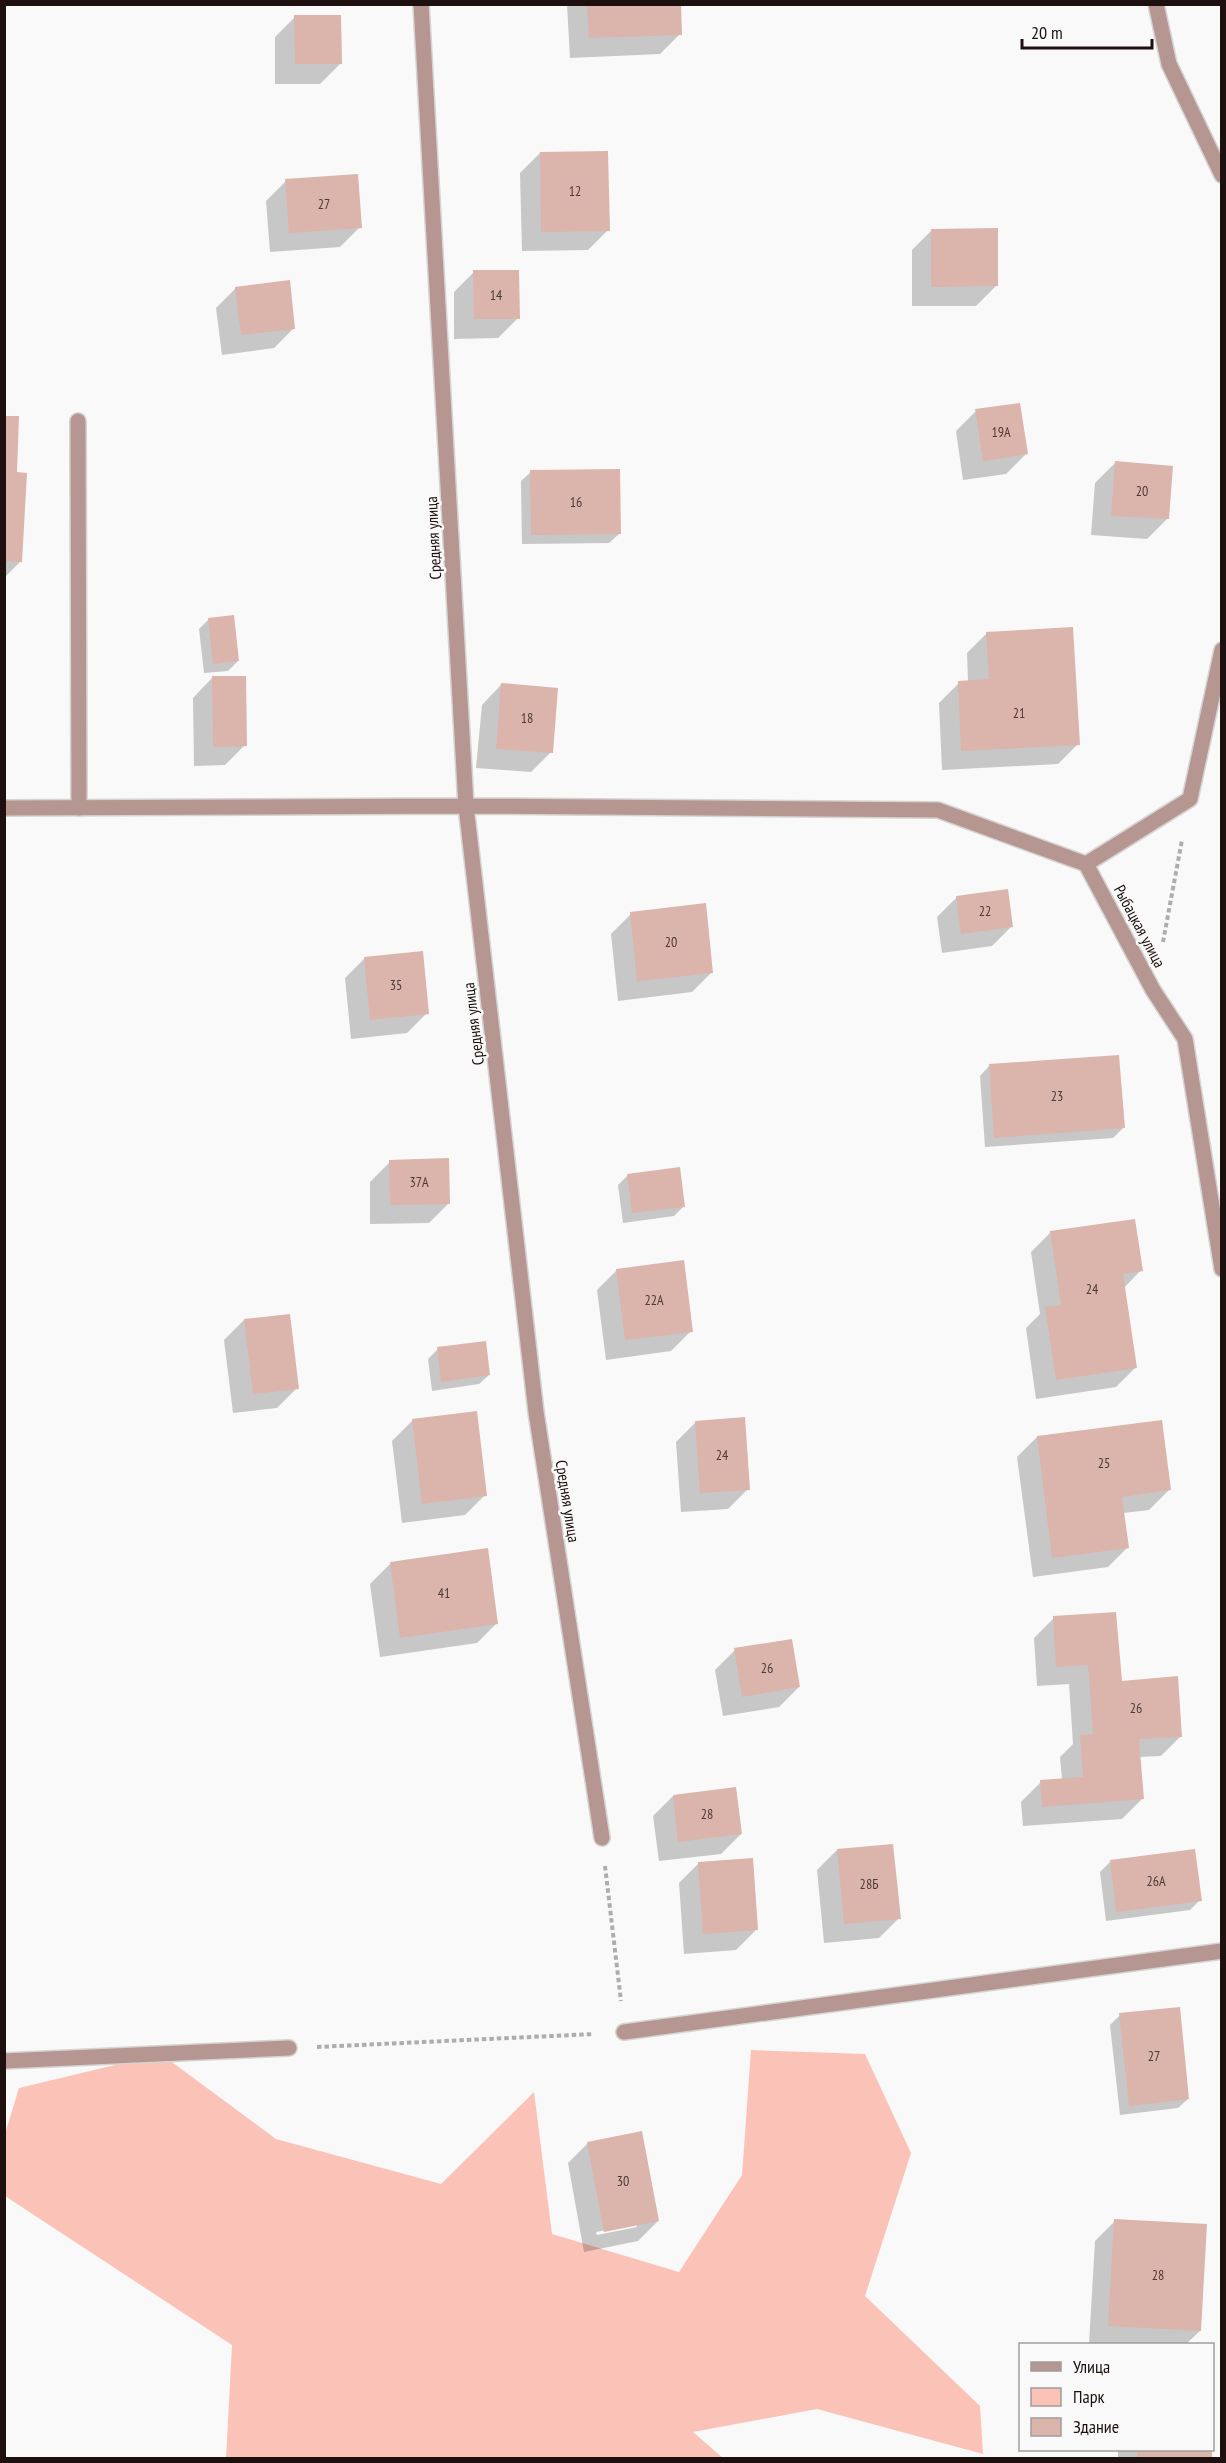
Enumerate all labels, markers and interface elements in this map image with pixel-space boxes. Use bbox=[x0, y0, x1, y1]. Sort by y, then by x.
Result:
scale bar bbox=[1022, 12, 1152, 50]
text: 20 m bbox=[1031, 21, 1063, 44]
house number: 12 bbox=[569, 182, 581, 200]
house number: 27 bbox=[318, 195, 330, 213]
house number: 14 bbox=[490, 286, 503, 304]
house number: 19А bbox=[991, 423, 1011, 441]
house number: 20 bbox=[1136, 482, 1148, 500]
house number: 16 bbox=[570, 493, 582, 511]
street label: Средняя улица bbox=[421, 496, 445, 580]
house number: 21 bbox=[1013, 704, 1025, 722]
house number: 18 bbox=[521, 709, 533, 727]
street label: Рыбацкая улица bbox=[1110, 881, 1170, 971]
house number: 22 bbox=[979, 902, 991, 920]
house number: 20 bbox=[665, 933, 677, 951]
house number: 35 bbox=[390, 976, 402, 994]
street label: Средняя улица bbox=[458, 982, 488, 1066]
house number: 23 bbox=[1051, 1087, 1063, 1105]
house number: 37А bbox=[409, 1173, 429, 1191]
house number: 24 bbox=[1086, 1280, 1099, 1298]
house number: 22А bbox=[644, 1291, 664, 1309]
house number: 24 bbox=[716, 1446, 729, 1464]
house number: 25 bbox=[1098, 1454, 1110, 1472]
street label: Средняя улица bbox=[552, 1458, 584, 1544]
house number: 41 bbox=[438, 1584, 450, 1602]
house number: 26 bbox=[761, 1659, 773, 1677]
house number: 26 bbox=[1130, 1699, 1142, 1717]
house number: 28 bbox=[701, 1805, 713, 1823]
house number: 26А bbox=[1146, 1872, 1166, 1890]
house number: 28Б bbox=[860, 1875, 878, 1893]
house number: 27 bbox=[1148, 2047, 1160, 2065]
house number: 30 bbox=[617, 2172, 629, 2190]
house number: 28 bbox=[1152, 2266, 1164, 2284]
legend bbox=[1019, 2343, 1214, 2451]
text: Улица bbox=[1073, 2355, 1110, 2378]
text: Парк bbox=[1073, 2385, 1104, 2408]
text: Здание bbox=[1073, 2415, 1119, 2438]

